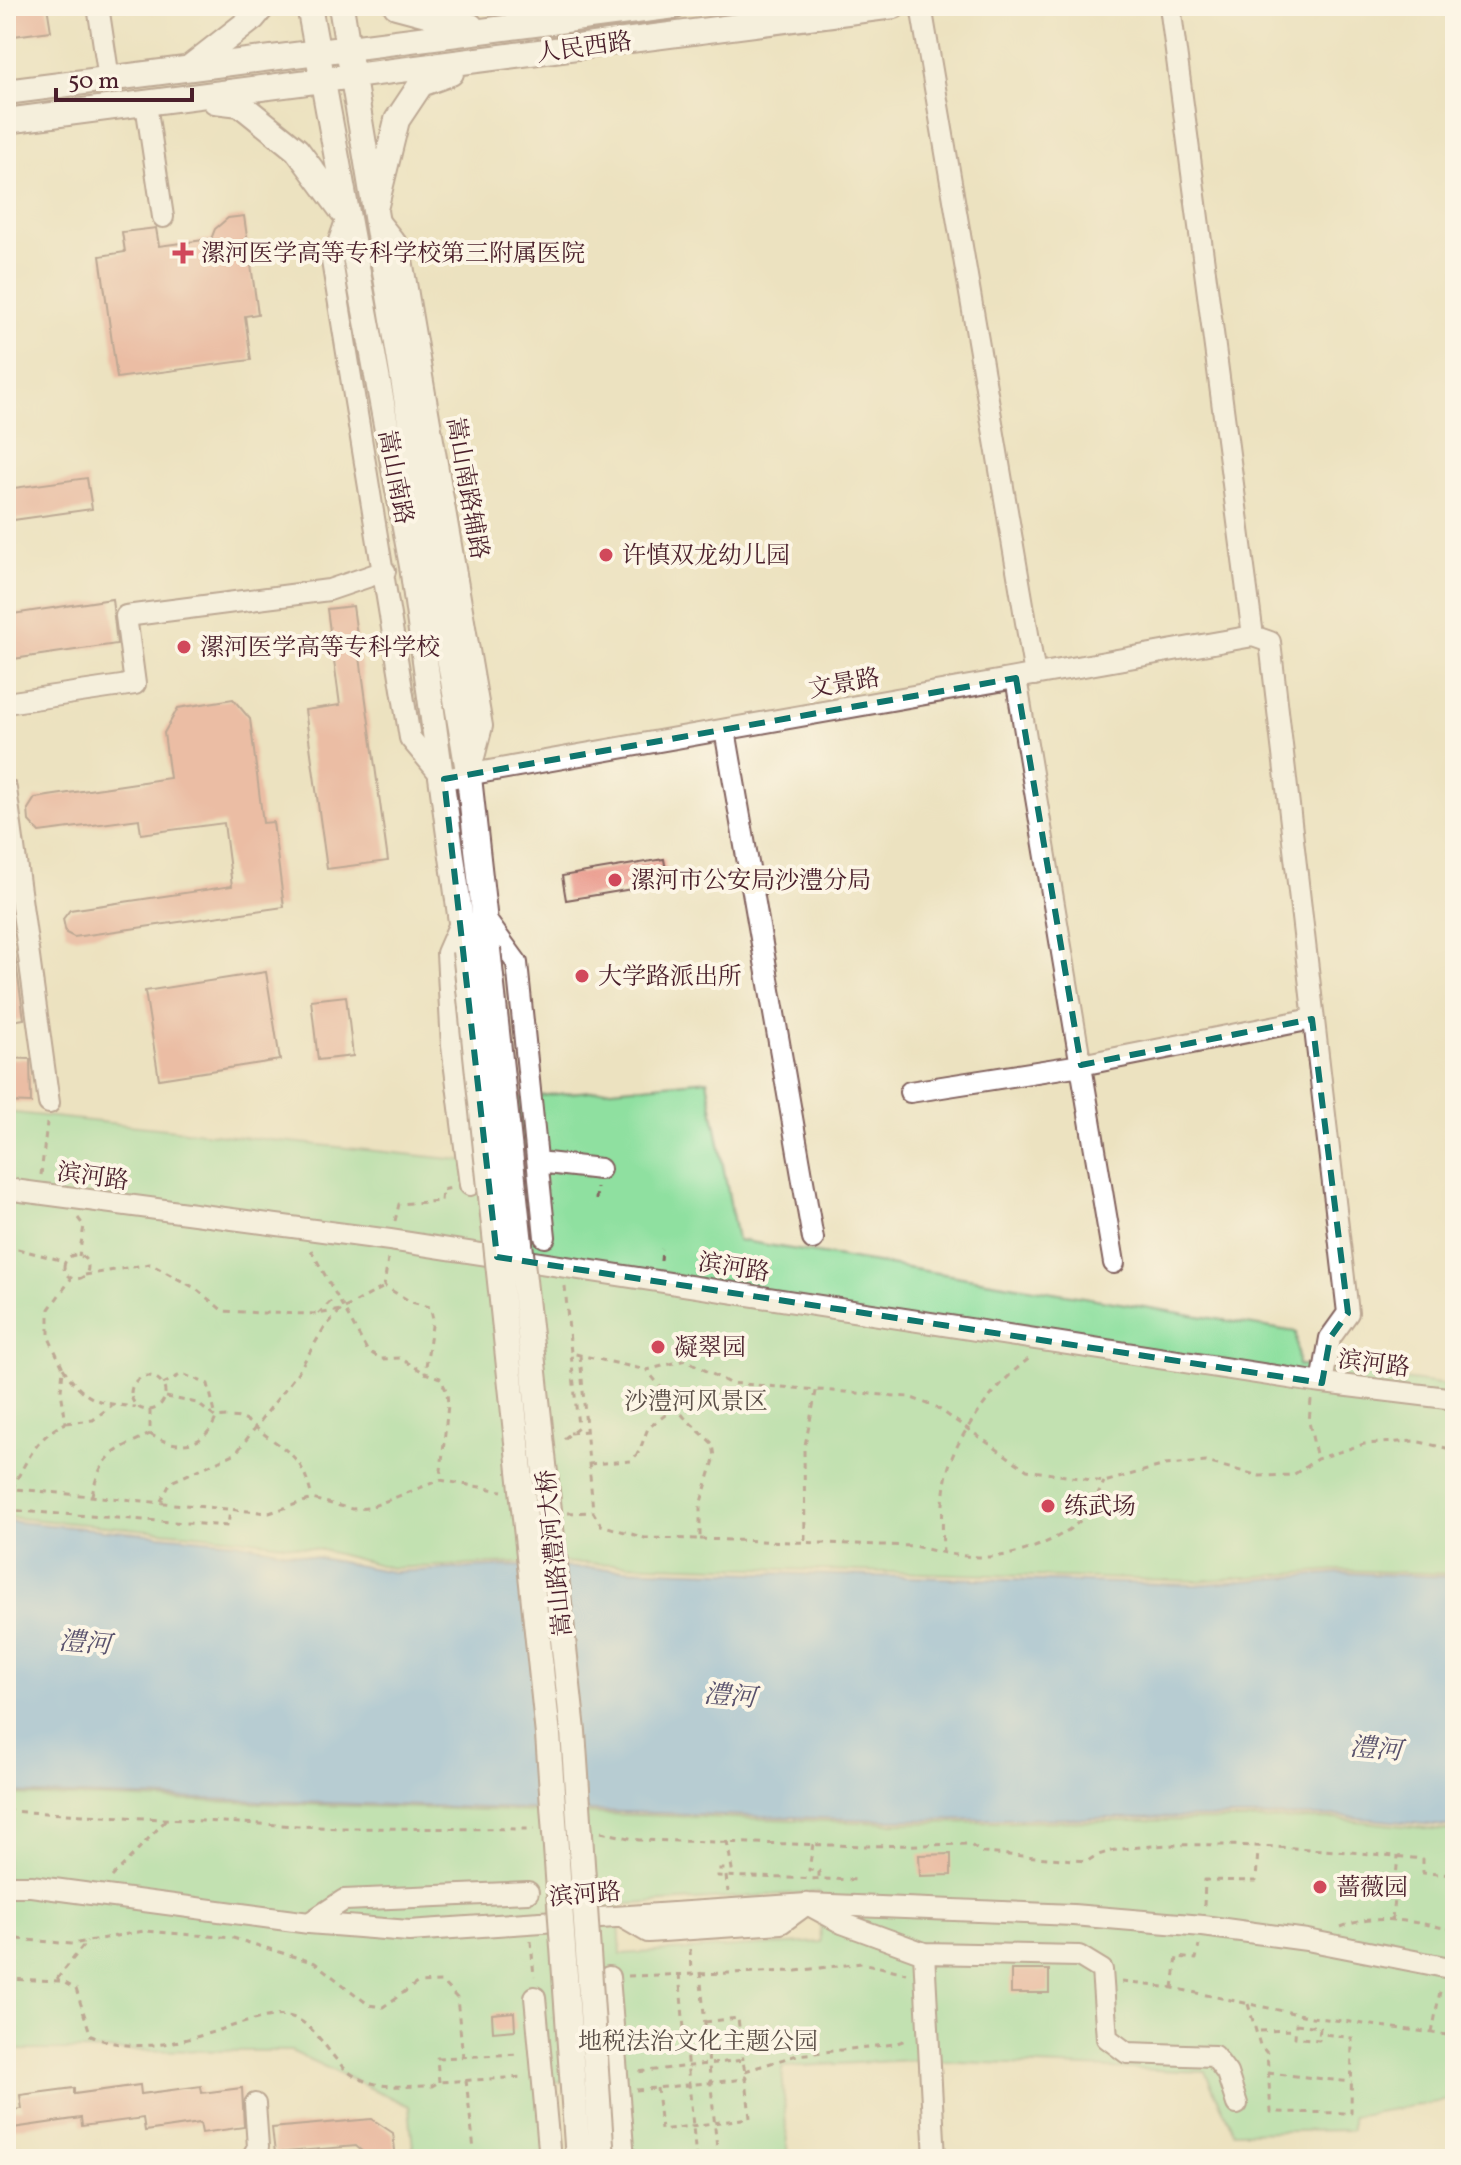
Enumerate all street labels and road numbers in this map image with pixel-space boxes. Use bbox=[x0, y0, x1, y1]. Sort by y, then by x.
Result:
street label: 人民西路 bbox=[534, 25, 634, 72]
street label: 嵩山南路辅路 bbox=[437, 414, 495, 562]
street label: 嵩山南路 bbox=[368, 427, 420, 528]
street label: 文景路 bbox=[806, 662, 883, 708]
street label: 滨河路 bbox=[55, 1156, 131, 1200]
street label: 滨河路 bbox=[695, 1247, 772, 1291]
street label: 滨河路 bbox=[1336, 1344, 1412, 1386]
street label: 嵩山路澧河大桥 bbox=[530, 1467, 582, 1638]
street label: 滨河路 bbox=[548, 1876, 623, 1916]

